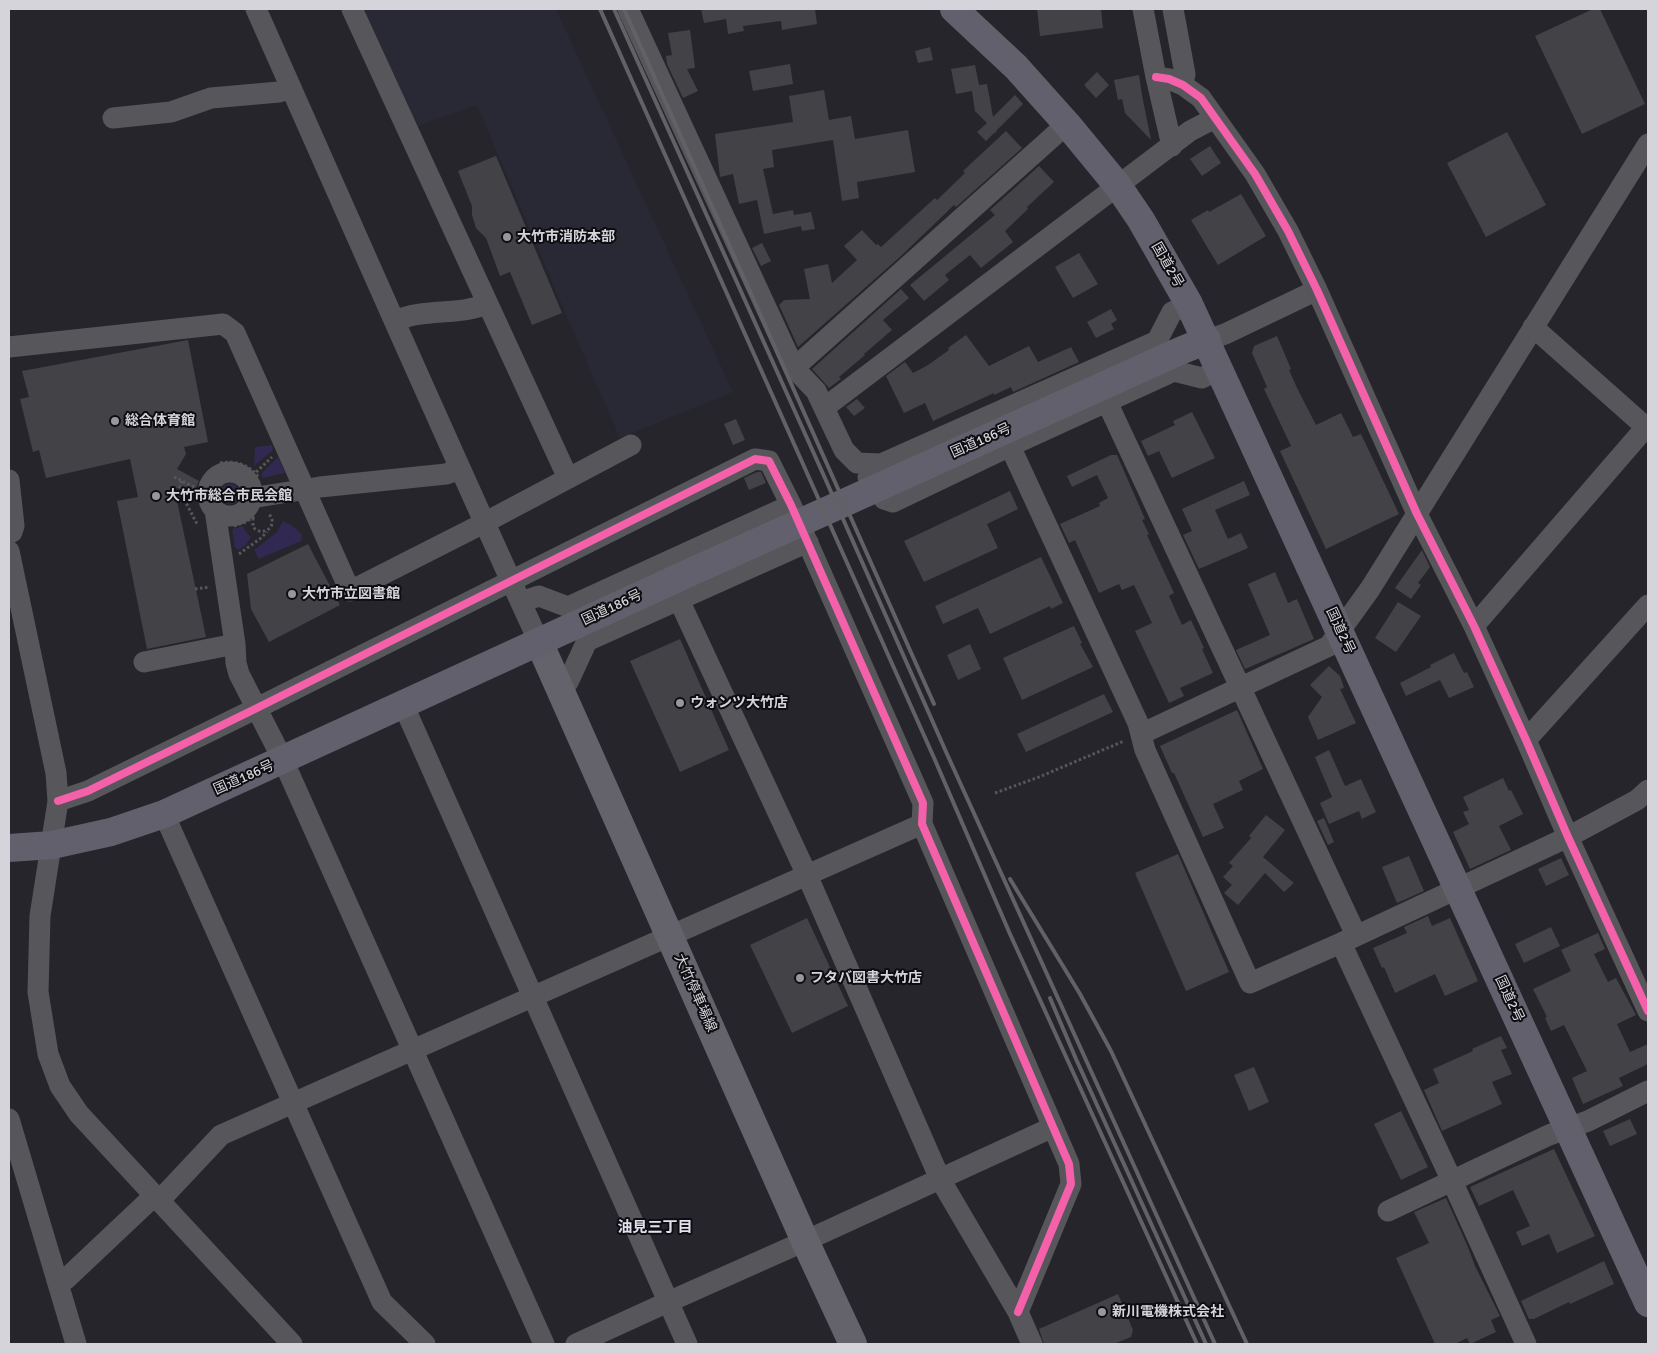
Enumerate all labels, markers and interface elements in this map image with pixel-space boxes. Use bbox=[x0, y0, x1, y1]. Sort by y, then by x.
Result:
place label: 大竹市消防本部 bbox=[517, 229, 615, 245]
marker: 大竹市消防本部 bbox=[501, 231, 513, 243]
street label: 国道2号 bbox=[1147, 239, 1187, 291]
place label: 総合体育館 bbox=[125, 413, 195, 429]
marker: 総合体育館 bbox=[109, 415, 121, 427]
street label: 国道186号 bbox=[948, 420, 1014, 462]
place label: 大竹市総合市民会館 bbox=[166, 488, 292, 504]
marker: 大竹市総合市民会館 bbox=[150, 490, 162, 502]
place label: 大竹市立図書館 bbox=[302, 586, 400, 602]
street label: 国道186号 bbox=[579, 587, 645, 629]
marker: 大竹市立図書館 bbox=[286, 588, 298, 600]
street label: 国道2号 bbox=[1322, 605, 1358, 657]
place label: ウォンツ大竹店 bbox=[690, 695, 788, 711]
marker: ウォンツ大竹店 bbox=[674, 697, 686, 709]
street label: 国道186号 bbox=[211, 757, 277, 799]
street label: 大竹停車場線 bbox=[670, 951, 720, 1035]
place label: フタバ図書大竹店 bbox=[810, 970, 922, 986]
marker: フタバ図書大竹店 bbox=[794, 972, 806, 984]
street label: 国道2号 bbox=[1491, 973, 1527, 1025]
district label: 油見三丁目 bbox=[618, 1219, 692, 1237]
place label: 新川電機株式会社 bbox=[1112, 1304, 1224, 1320]
marker: 新川電機株式会社 bbox=[1096, 1306, 1108, 1318]

